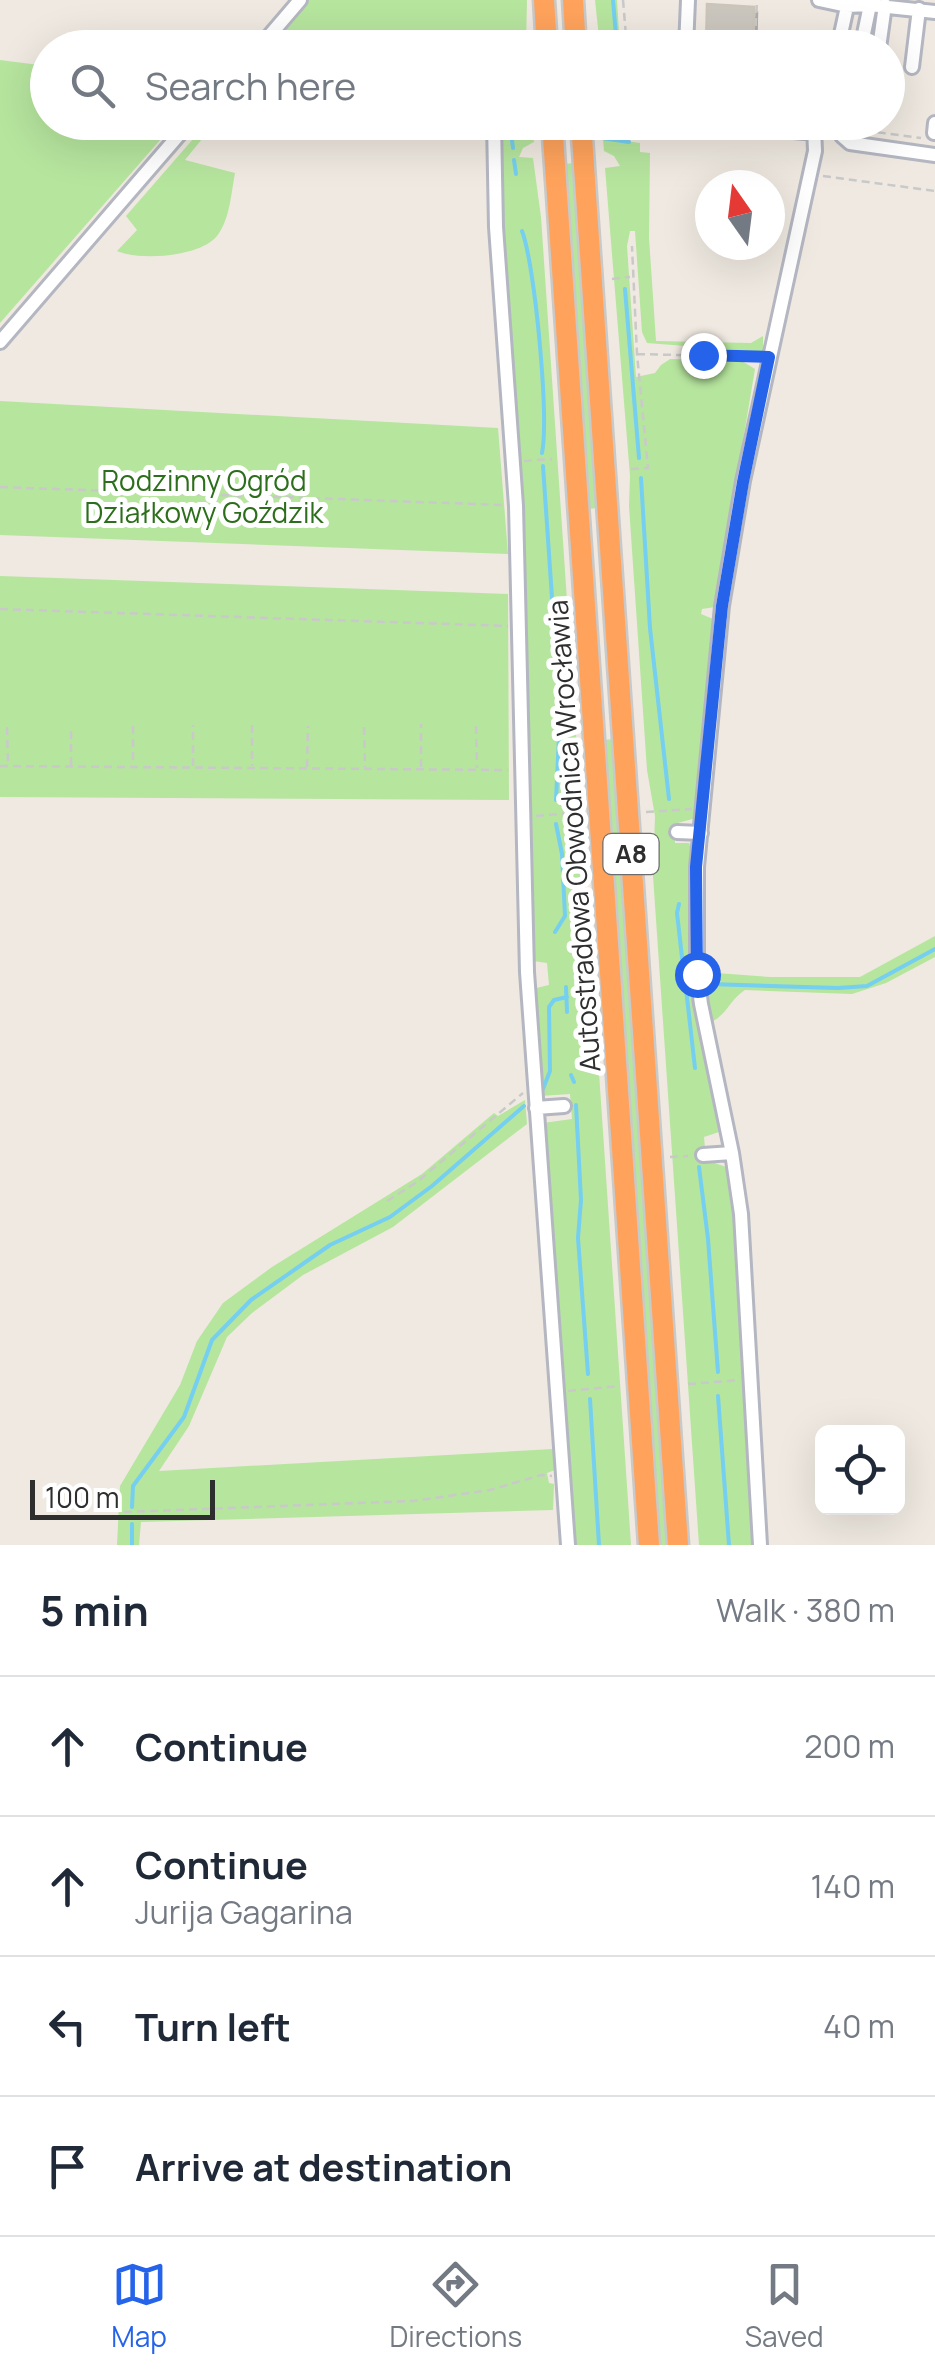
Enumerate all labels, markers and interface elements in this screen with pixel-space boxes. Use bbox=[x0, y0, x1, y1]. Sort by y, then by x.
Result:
search box bbox=[30, 30, 905, 140]
icon: search bbox=[65, 58, 120, 113]
text: Search here bbox=[145, 59, 356, 111]
north arrow bbox=[695, 170, 785, 260]
route end bbox=[681, 333, 727, 379]
park label: Rodzinny Ogród Działkowy Goździk bbox=[85, 461, 325, 531]
street label: Autostradowa Obwodnica Wrocławia bbox=[538, 599, 608, 1073]
road number: A8 bbox=[604, 834, 658, 874]
route start bbox=[675, 952, 721, 998]
map controls bbox=[815, 1425, 905, 1515]
button: locate bbox=[815, 1425, 905, 1515]
scale bar bbox=[30, 1475, 215, 1520]
text: 100 m bbox=[45, 1478, 119, 1516]
text: 5 min bbox=[40, 1581, 149, 1639]
text: Walk · 380 m bbox=[716, 1588, 895, 1632]
icon: ahead bbox=[40, 1719, 95, 1774]
text: Continue bbox=[135, 1720, 308, 1772]
text: 200 m bbox=[804, 1724, 895, 1768]
text: Continue bbox=[135, 1838, 308, 1890]
icon: ahead bbox=[40, 1859, 95, 1914]
text: 140 m bbox=[811, 1864, 895, 1908]
text: Jurija Gagarina bbox=[135, 1890, 353, 1934]
icon: left bbox=[40, 1999, 95, 2054]
text: Turn left bbox=[135, 2000, 291, 2052]
text: 40 m bbox=[823, 2004, 895, 2048]
icon: arrive bbox=[40, 2139, 95, 2194]
text: Arrive at destination bbox=[135, 2140, 512, 2192]
tab: Map bbox=[111, 2257, 167, 2355]
tab: Directions bbox=[390, 2257, 522, 2355]
tab: Saved bbox=[745, 2257, 824, 2355]

